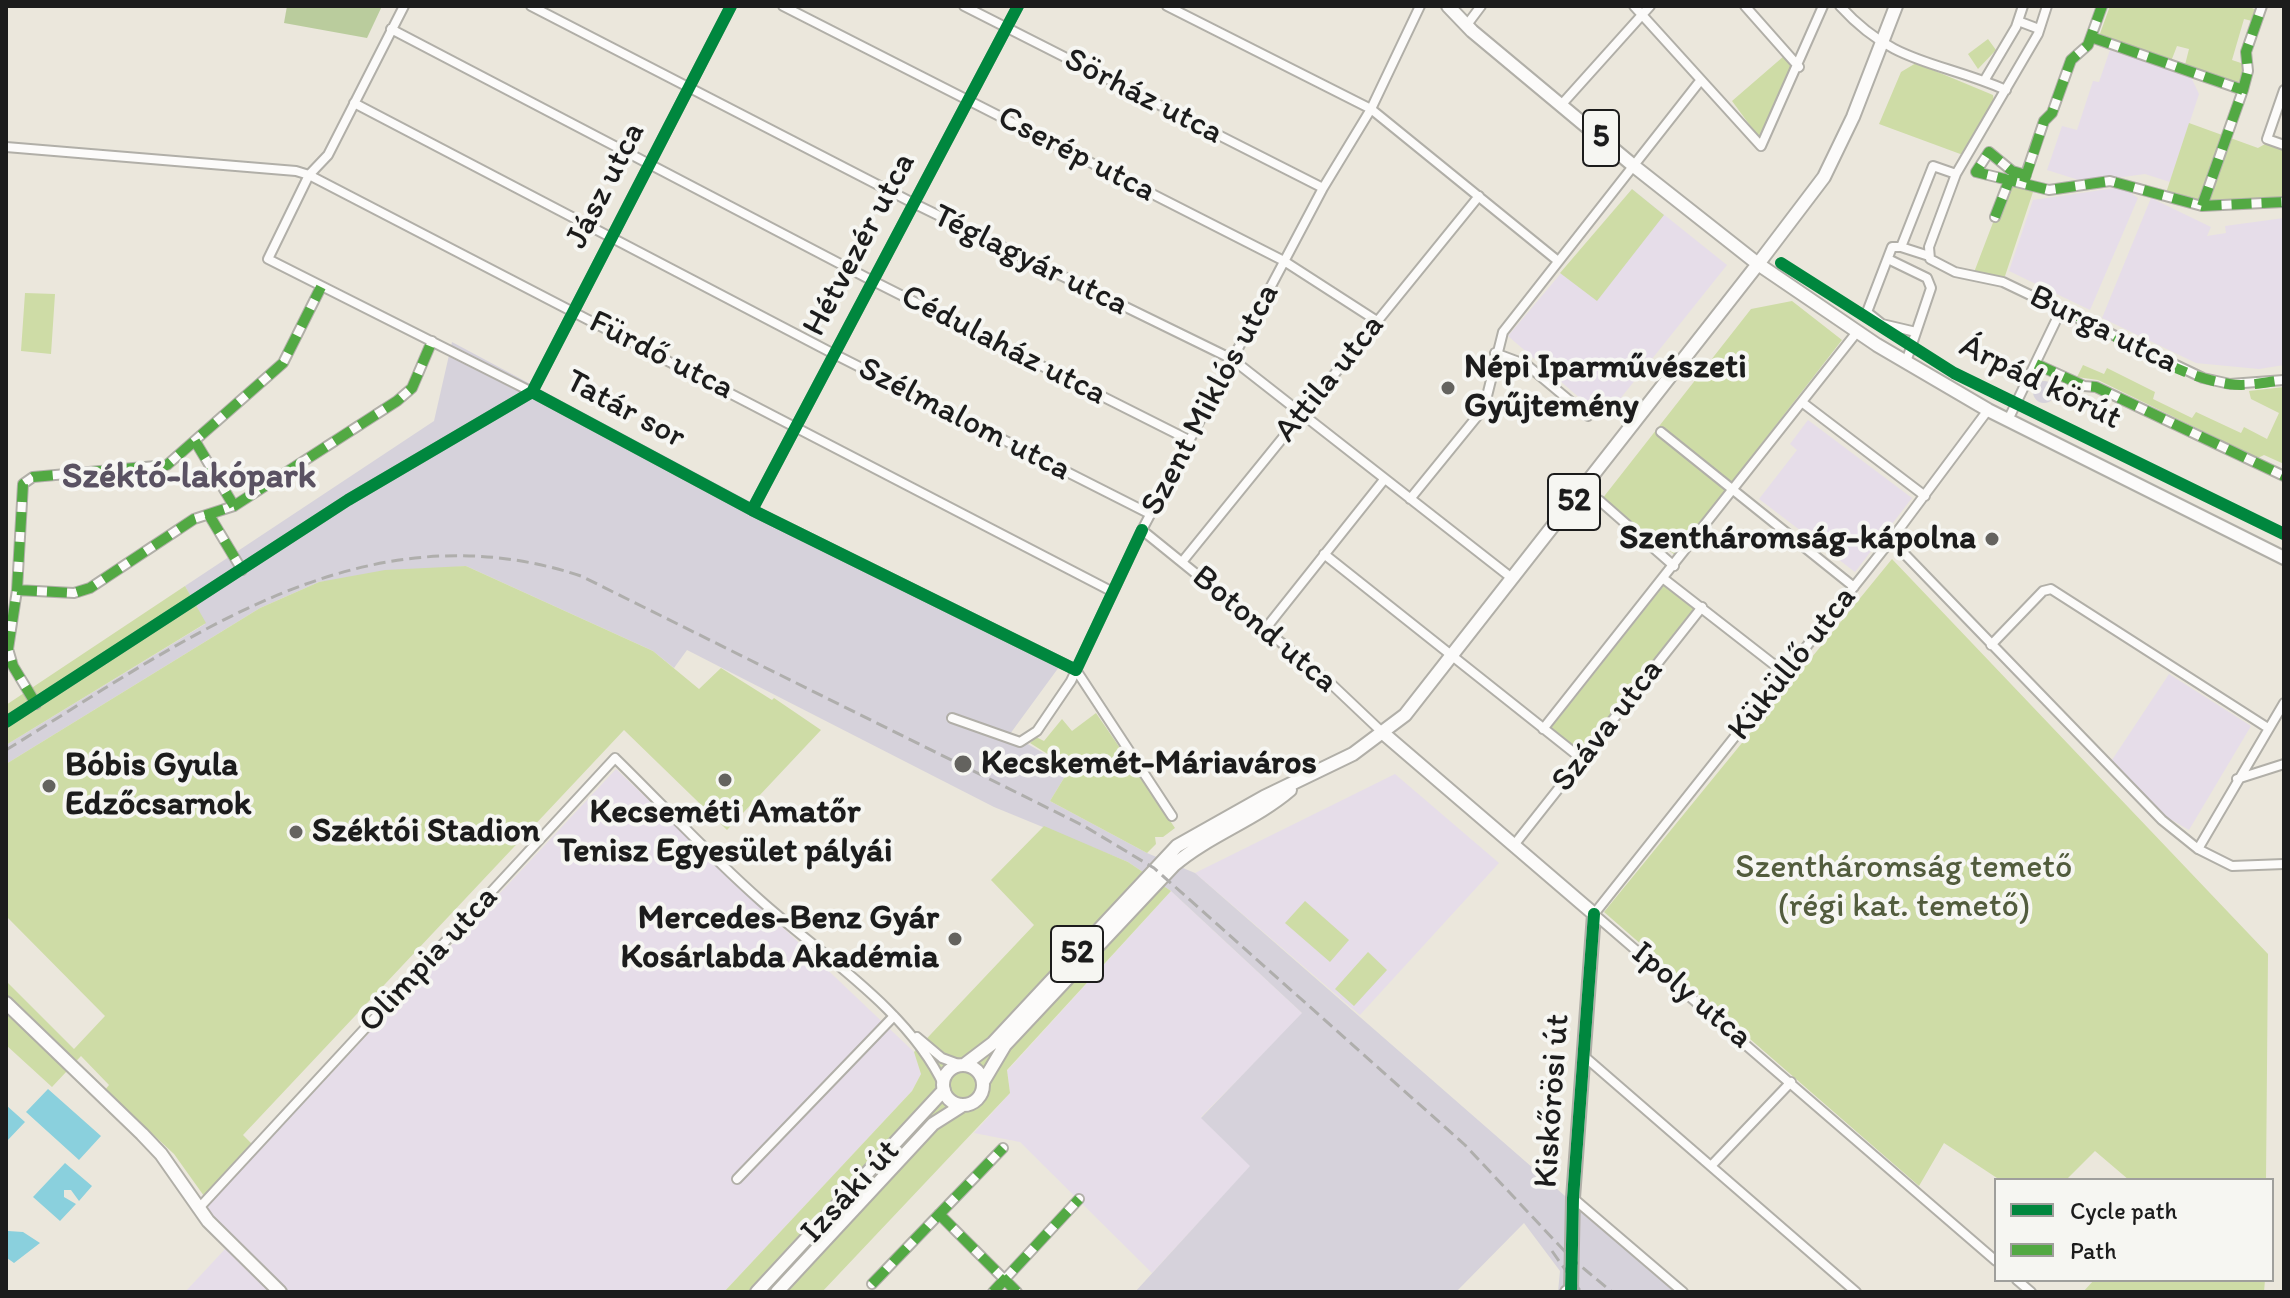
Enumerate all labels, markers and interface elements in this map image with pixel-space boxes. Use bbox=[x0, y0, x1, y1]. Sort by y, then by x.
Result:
street label: Sörház utca bbox=[1057, 40, 1229, 154]
street label: Cserép utca bbox=[990, 98, 1162, 212]
road number: 5 bbox=[1583, 110, 1619, 166]
street label: Jász utca bbox=[557, 116, 655, 256]
street label: Hétvezér utca bbox=[795, 147, 925, 343]
street label: Téglagyár utca bbox=[926, 196, 1134, 326]
street label: Cédulaház utca bbox=[893, 277, 1113, 415]
street label: Szent Miklós utca bbox=[1133, 277, 1289, 523]
street label: Burga utca bbox=[2022, 277, 2184, 383]
street label: Fürdő utca bbox=[582, 302, 740, 410]
street label: Attila utca bbox=[1266, 307, 1394, 451]
street label: Árpád körút bbox=[1952, 326, 2128, 440]
place label: Népi Iparművészeti Gyűjtemény bbox=[1464, 348, 1747, 428]
street label: Szélmalom utca bbox=[851, 349, 1077, 491]
street label: Tatár sor bbox=[558, 362, 692, 458]
marker: Népi Iparművészeti Gyűjtemény bbox=[1439, 379, 1457, 397]
district label: Széktó-lakópark bbox=[62, 456, 316, 500]
road number: 52 bbox=[1548, 474, 1600, 530]
place label: Szentháromság-kápolna bbox=[1619, 519, 1976, 559]
marker: Szentháromság-kápolna bbox=[1983, 530, 2001, 548]
street label: Botond utca bbox=[1183, 557, 1345, 703]
street label: Küküllő utca bbox=[1720, 579, 1866, 749]
street label: Száva utca bbox=[1543, 651, 1673, 801]
place label: Kecskemét-Máriaváros bbox=[981, 744, 1317, 784]
place label: Bóbis Gyula Edzőcsarnok bbox=[65, 746, 251, 826]
marker: Kecskemét-Máriaváros bbox=[952, 753, 974, 775]
marker: Kecseméti Amatőr Tenisz Egyesület pályái bbox=[716, 771, 734, 789]
marker: Bóbis Gyula Edzőcsarnok bbox=[40, 777, 58, 795]
place label: Kecseméti Amatőr Tenisz Egyesület pályái bbox=[558, 793, 892, 872]
place label: Széktói Stadion bbox=[312, 812, 540, 852]
marker: Széktói Stadion bbox=[287, 823, 305, 841]
park label: Szentháromság temető (régi kat. temető) bbox=[1735, 848, 2073, 928]
street label: Olimpia utca bbox=[351, 878, 507, 1042]
place label: Mercedes-Benz Gyár Kosárlabda Akadémia bbox=[620, 899, 939, 978]
road number: 52 bbox=[1051, 926, 1103, 982]
marker: Mercedes-Benz Gyár Kosárlabda Akadémia bbox=[946, 930, 964, 948]
street label: Ipoly utca bbox=[1622, 934, 1760, 1058]
street label: Kiskőrösi út bbox=[1527, 1013, 1579, 1189]
street label: Izsáki út bbox=[793, 1132, 909, 1252]
legend bbox=[1994, 1178, 2274, 1282]
text: Cycle path bbox=[2070, 1196, 2177, 1225]
text: Path bbox=[2070, 1236, 2117, 1265]

